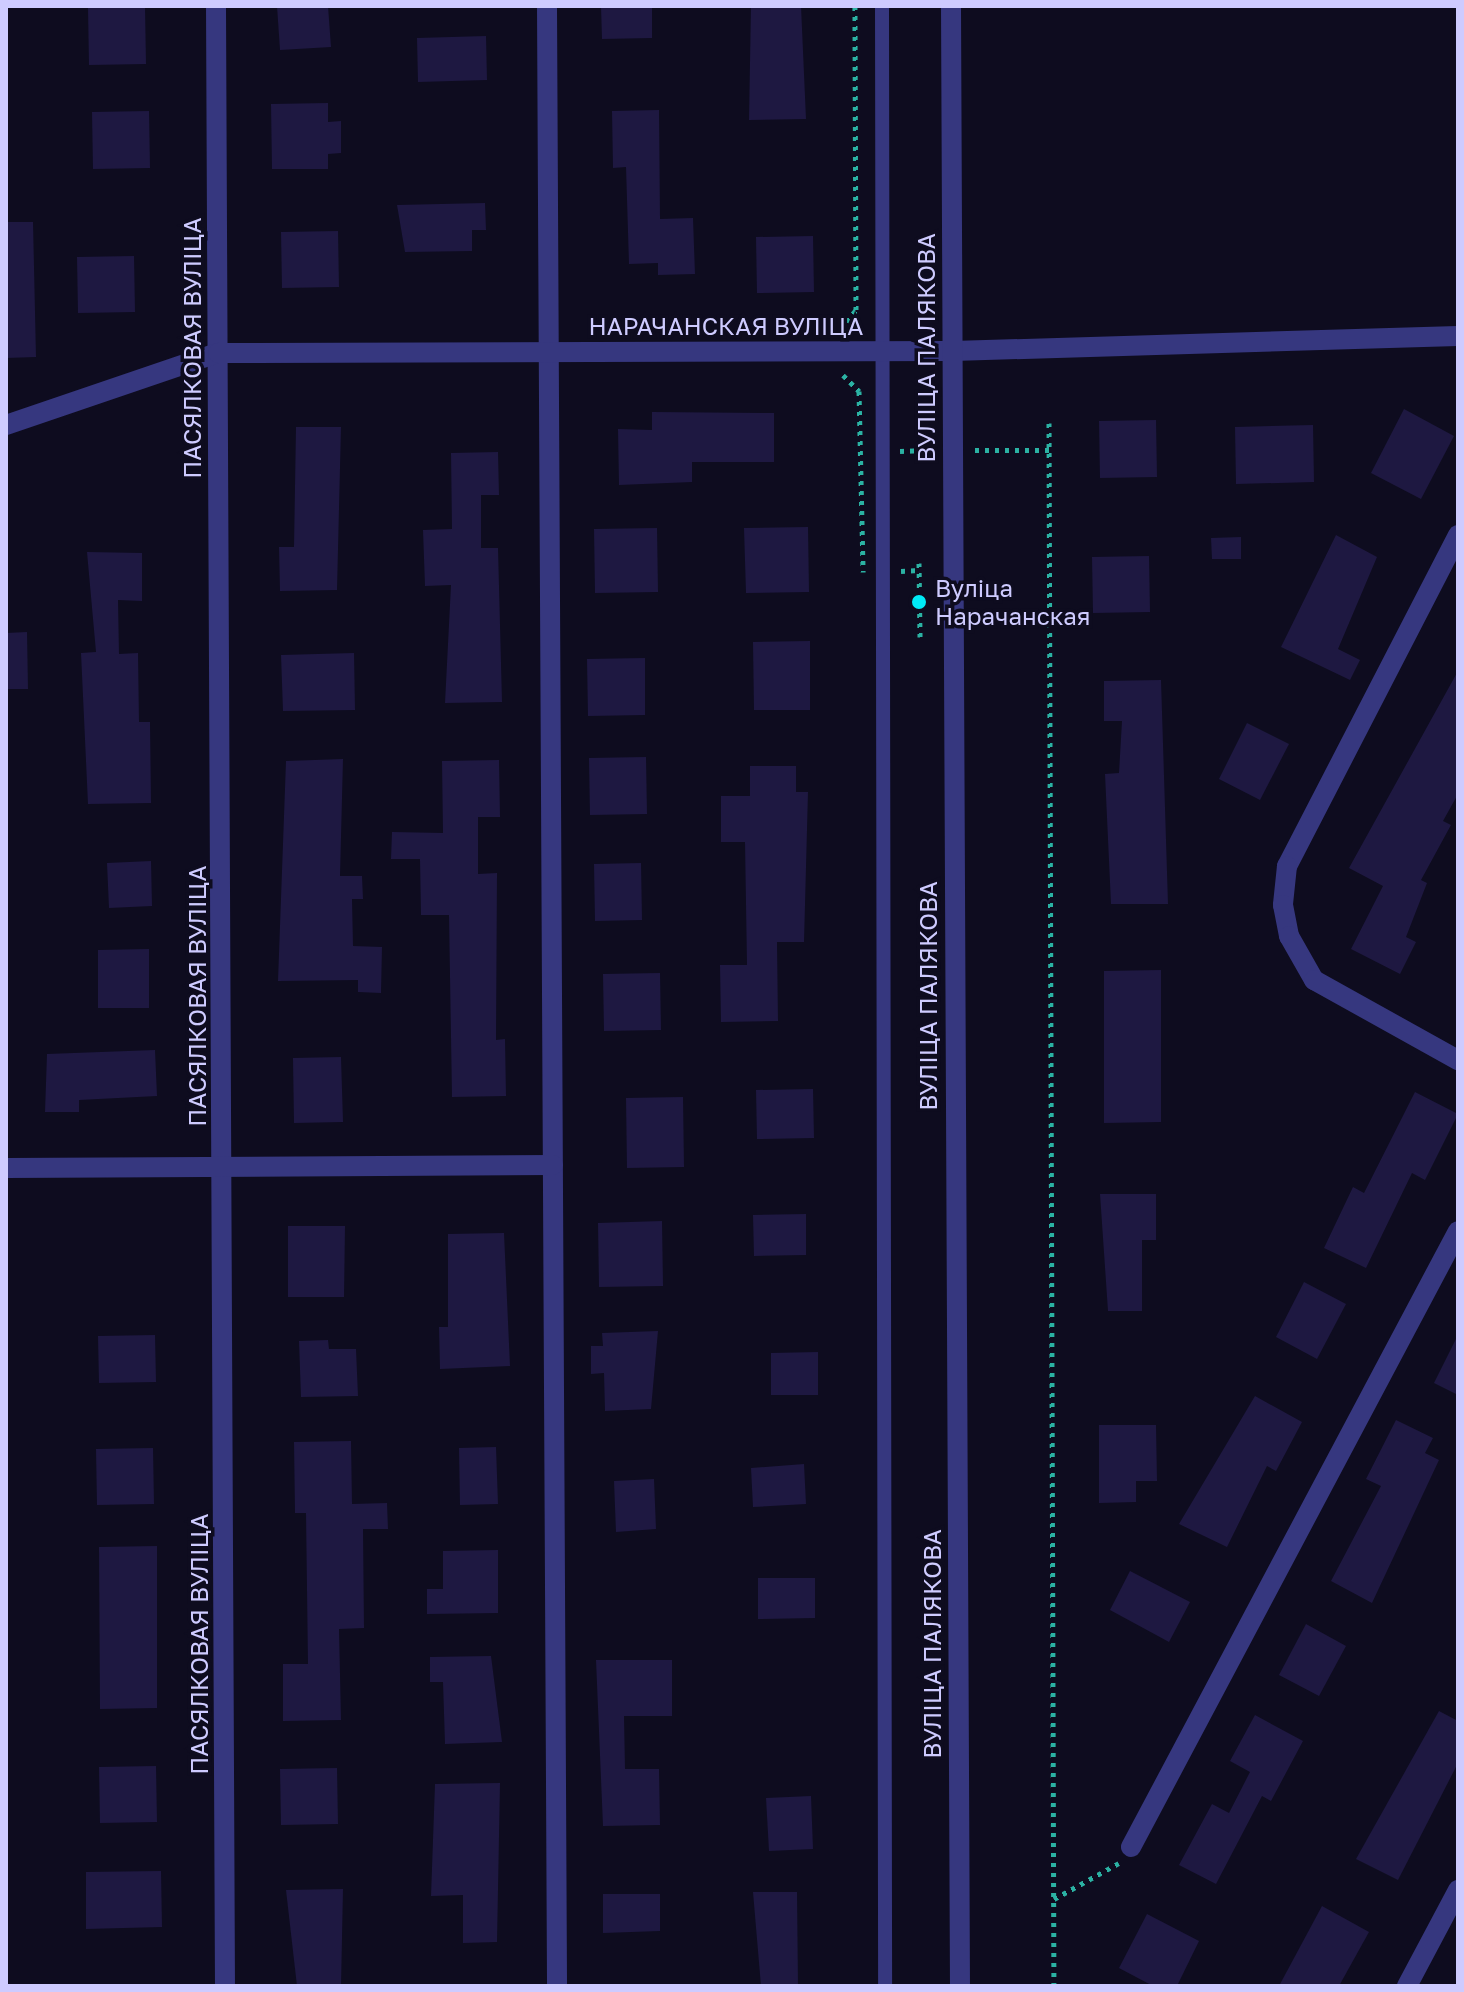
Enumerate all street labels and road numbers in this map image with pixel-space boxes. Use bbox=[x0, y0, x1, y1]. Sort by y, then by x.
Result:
street label: ПАСЯЛКОВАЯ ВУЛІЦА bbox=[178, 217, 206, 479]
street label: ВУЛІЦА ПАЛЯКОВА bbox=[912, 233, 940, 463]
street label: НАРАЧАНСКАЯ ВУЛІЦА bbox=[589, 312, 863, 340]
street label: ПАСЯЛКОВАЯ ВУЛІЦА bbox=[183, 865, 211, 1127]
street label: ВУЛІЦА ПАЛЯКОВА bbox=[914, 881, 942, 1111]
street label: ПАСЯЛКОВАЯ ВУЛІЦА bbox=[185, 1513, 213, 1775]
street label: ВУЛІЦА ПАЛЯКОВА bbox=[918, 1529, 946, 1759]

